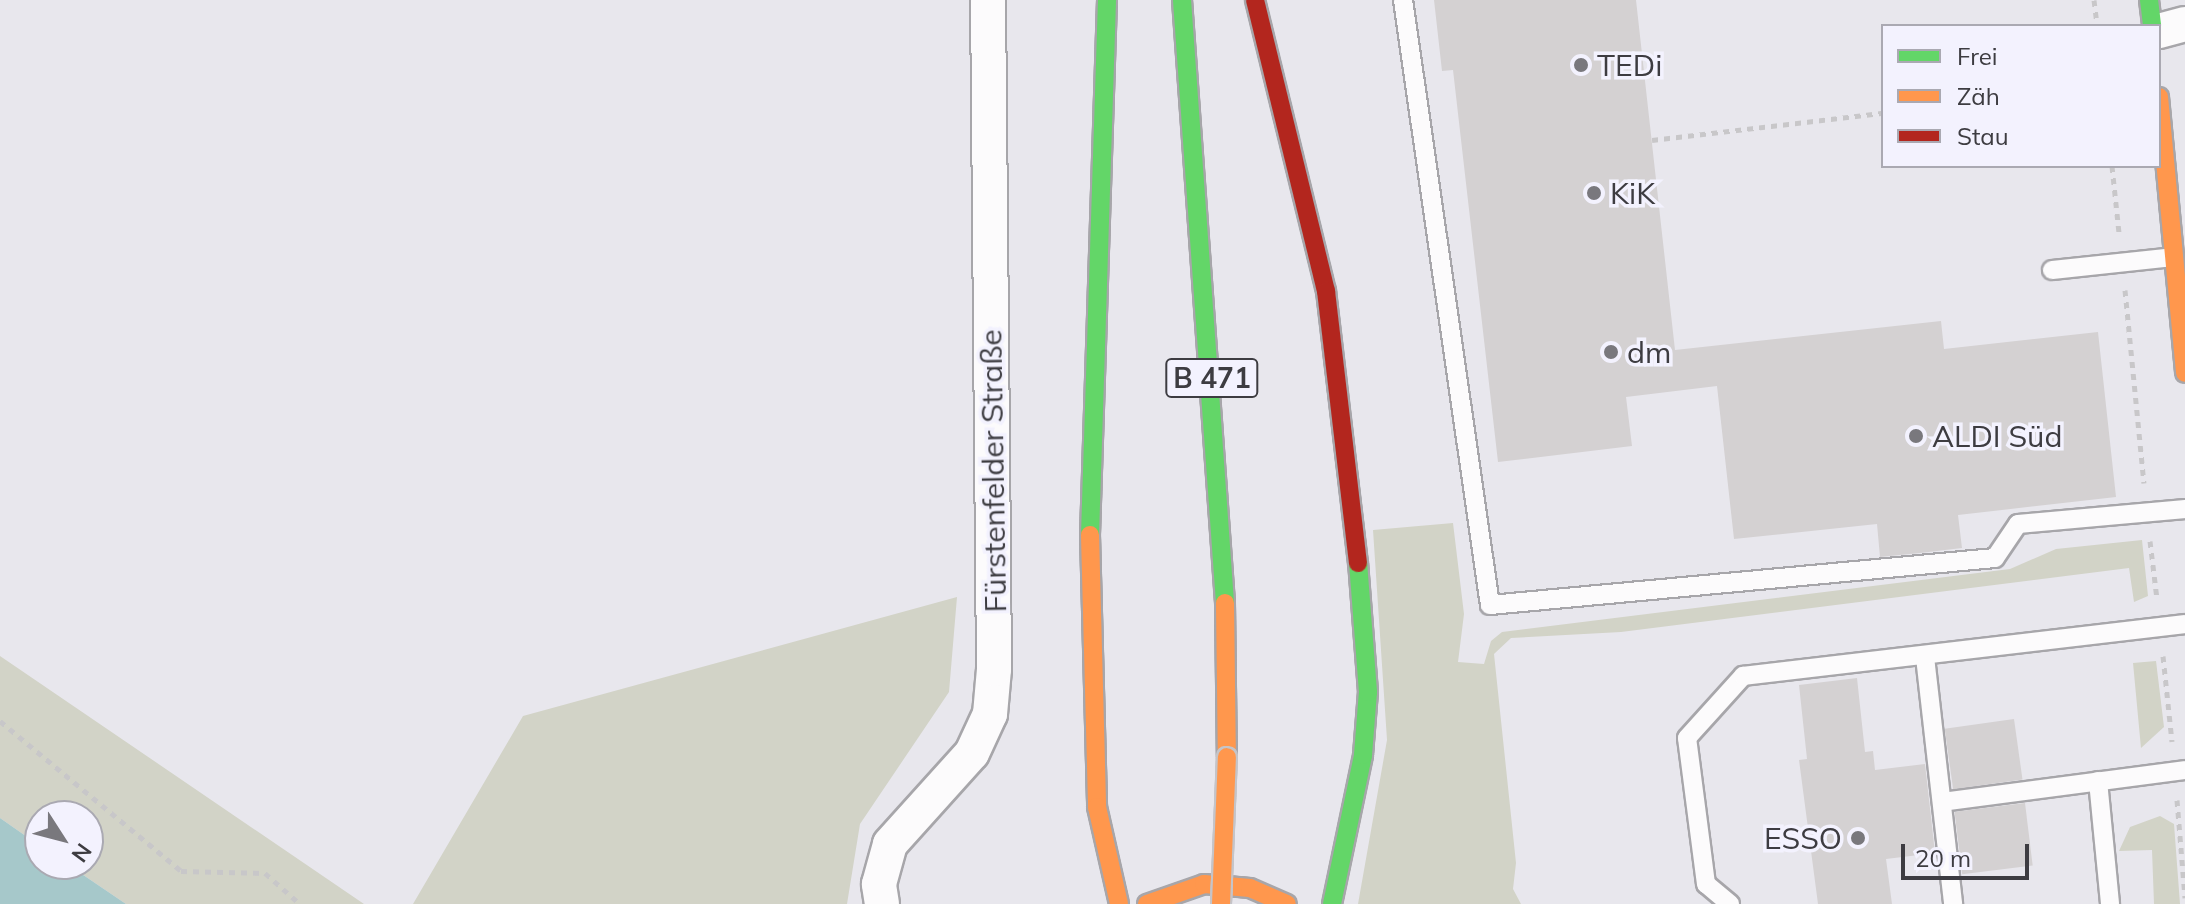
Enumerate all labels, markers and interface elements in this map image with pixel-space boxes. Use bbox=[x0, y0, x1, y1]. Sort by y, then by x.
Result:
legend bbox=[1881, 24, 2161, 168]
text: Frei bbox=[1957, 41, 1998, 71]
place label: TEDi bbox=[1597, 47, 1662, 83]
marker: TEDi bbox=[1572, 56, 1590, 74]
text: Zäh bbox=[1957, 81, 2000, 111]
text: Stau bbox=[1957, 121, 2009, 151]
place label: KiK bbox=[1610, 175, 1655, 211]
marker: KiK bbox=[1585, 184, 1603, 202]
street label: Fürstenfelder Straße bbox=[973, 329, 1013, 613]
place label: dm bbox=[1627, 334, 1671, 370]
marker: dm bbox=[1602, 343, 1620, 361]
road number: B 471 bbox=[1164, 354, 1260, 402]
place label: ALDI Süd bbox=[1932, 418, 2062, 454]
marker: ALDI Süd bbox=[1907, 427, 1925, 445]
north arrow bbox=[24, 800, 104, 880]
place label: ESSO bbox=[1764, 820, 1842, 856]
scale bar bbox=[1905, 828, 2033, 878]
marker: ESSO bbox=[1849, 829, 1867, 847]
text: N bbox=[66, 838, 98, 868]
text: 20 m bbox=[1915, 843, 1971, 873]

